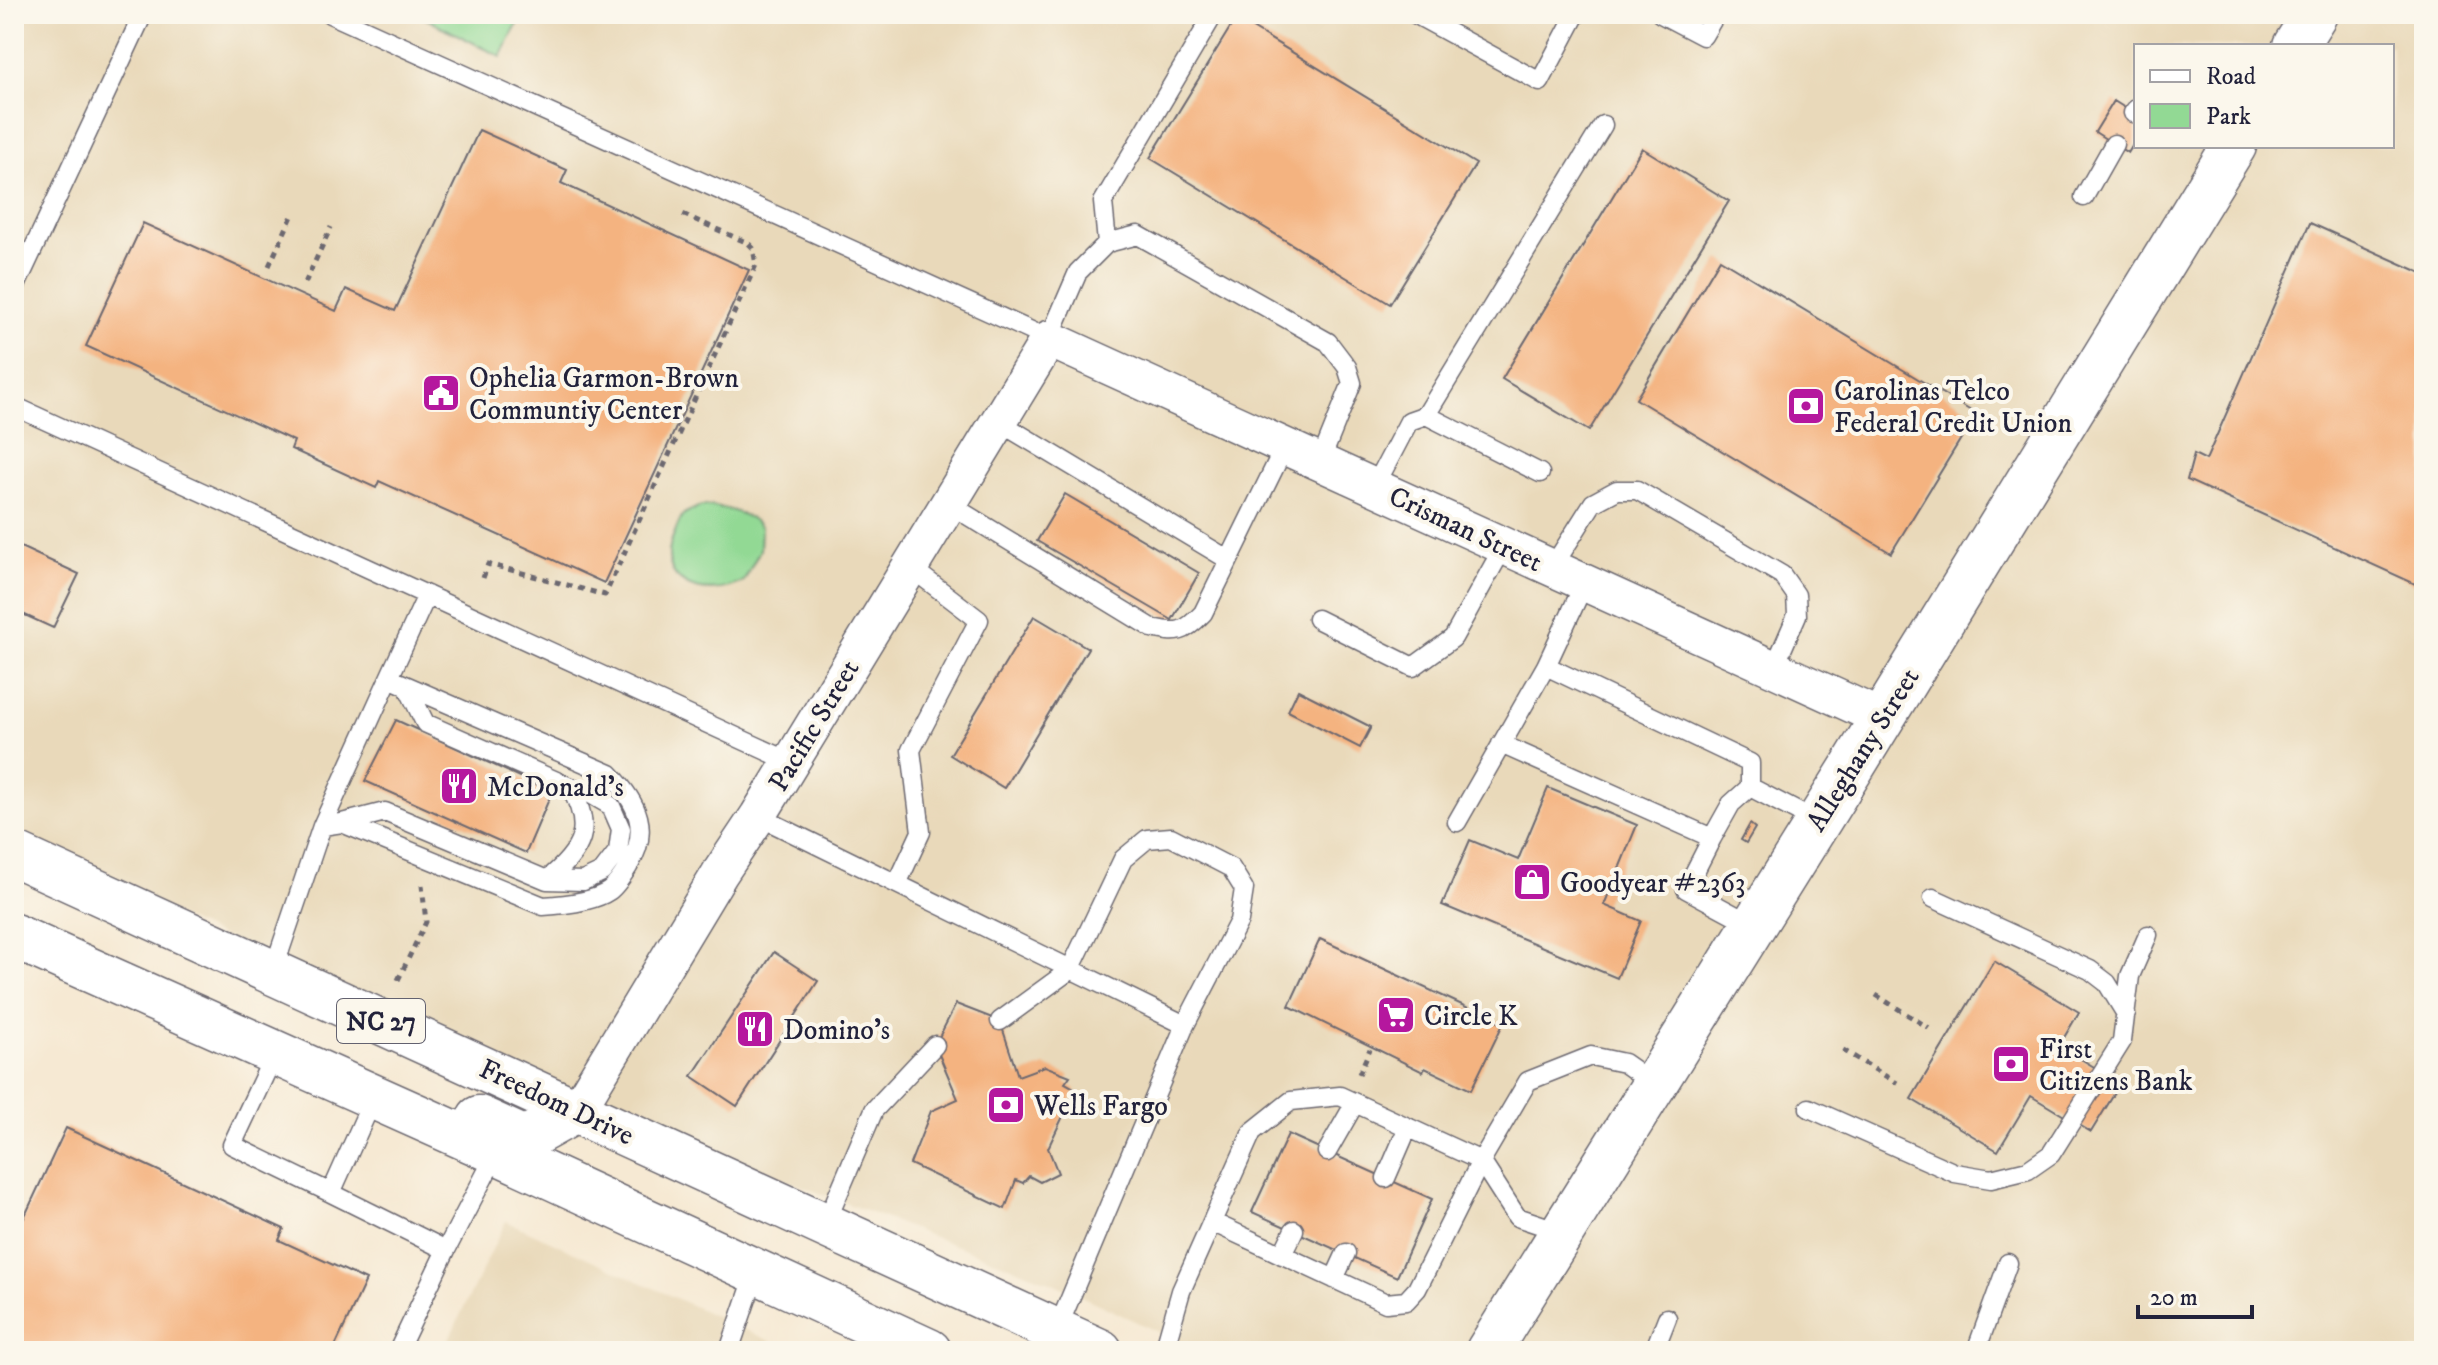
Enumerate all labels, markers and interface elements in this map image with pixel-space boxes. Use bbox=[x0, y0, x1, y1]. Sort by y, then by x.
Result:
legend bbox=[2134, 44, 2394, 148]
text: Road bbox=[2206, 62, 2256, 92]
text: Park bbox=[2206, 102, 2251, 132]
place label: Ophelia Garmon-Brown Communtiy Center bbox=[469, 361, 739, 428]
public building icon: Ophelia Garmon-Brown Communtiy Center bbox=[420, 372, 462, 414]
place label: Carolinas Telco Federal Credit Union bbox=[1834, 374, 2072, 441]
bank icon: Carolinas Telco Federal Credit Union bbox=[1785, 385, 1827, 427]
street label: Crisman Street bbox=[1383, 479, 1548, 580]
street label: Pacific Street bbox=[761, 654, 867, 798]
street label: Alleghany Street bbox=[1799, 661, 1927, 838]
restaurant icon: McDonald's bbox=[438, 765, 480, 807]
place label: McDonald's bbox=[487, 770, 624, 805]
shop icon: Goodyear #2363 bbox=[1511, 861, 1553, 903]
place label: Goodyear #2363 bbox=[1560, 866, 1746, 901]
supermarket icon: Circle K bbox=[1375, 994, 1417, 1036]
road number: NC 27 bbox=[337, 999, 425, 1043]
place label: Circle K bbox=[1424, 999, 1518, 1034]
restaurant icon: Domino's bbox=[734, 1008, 776, 1050]
place label: Domino's bbox=[783, 1013, 890, 1048]
place label: First Citizens Bank bbox=[2039, 1032, 2193, 1099]
bank icon: First Citizens Bank bbox=[1990, 1043, 2032, 1085]
street label: Freedom Drive bbox=[474, 1051, 639, 1153]
bank icon: Wells Fargo bbox=[985, 1084, 1027, 1126]
place label: Wells Fargo bbox=[1033, 1089, 1168, 1124]
scale bar bbox=[2138, 1269, 2252, 1319]
text: 20 m bbox=[2150, 1283, 2198, 1313]

